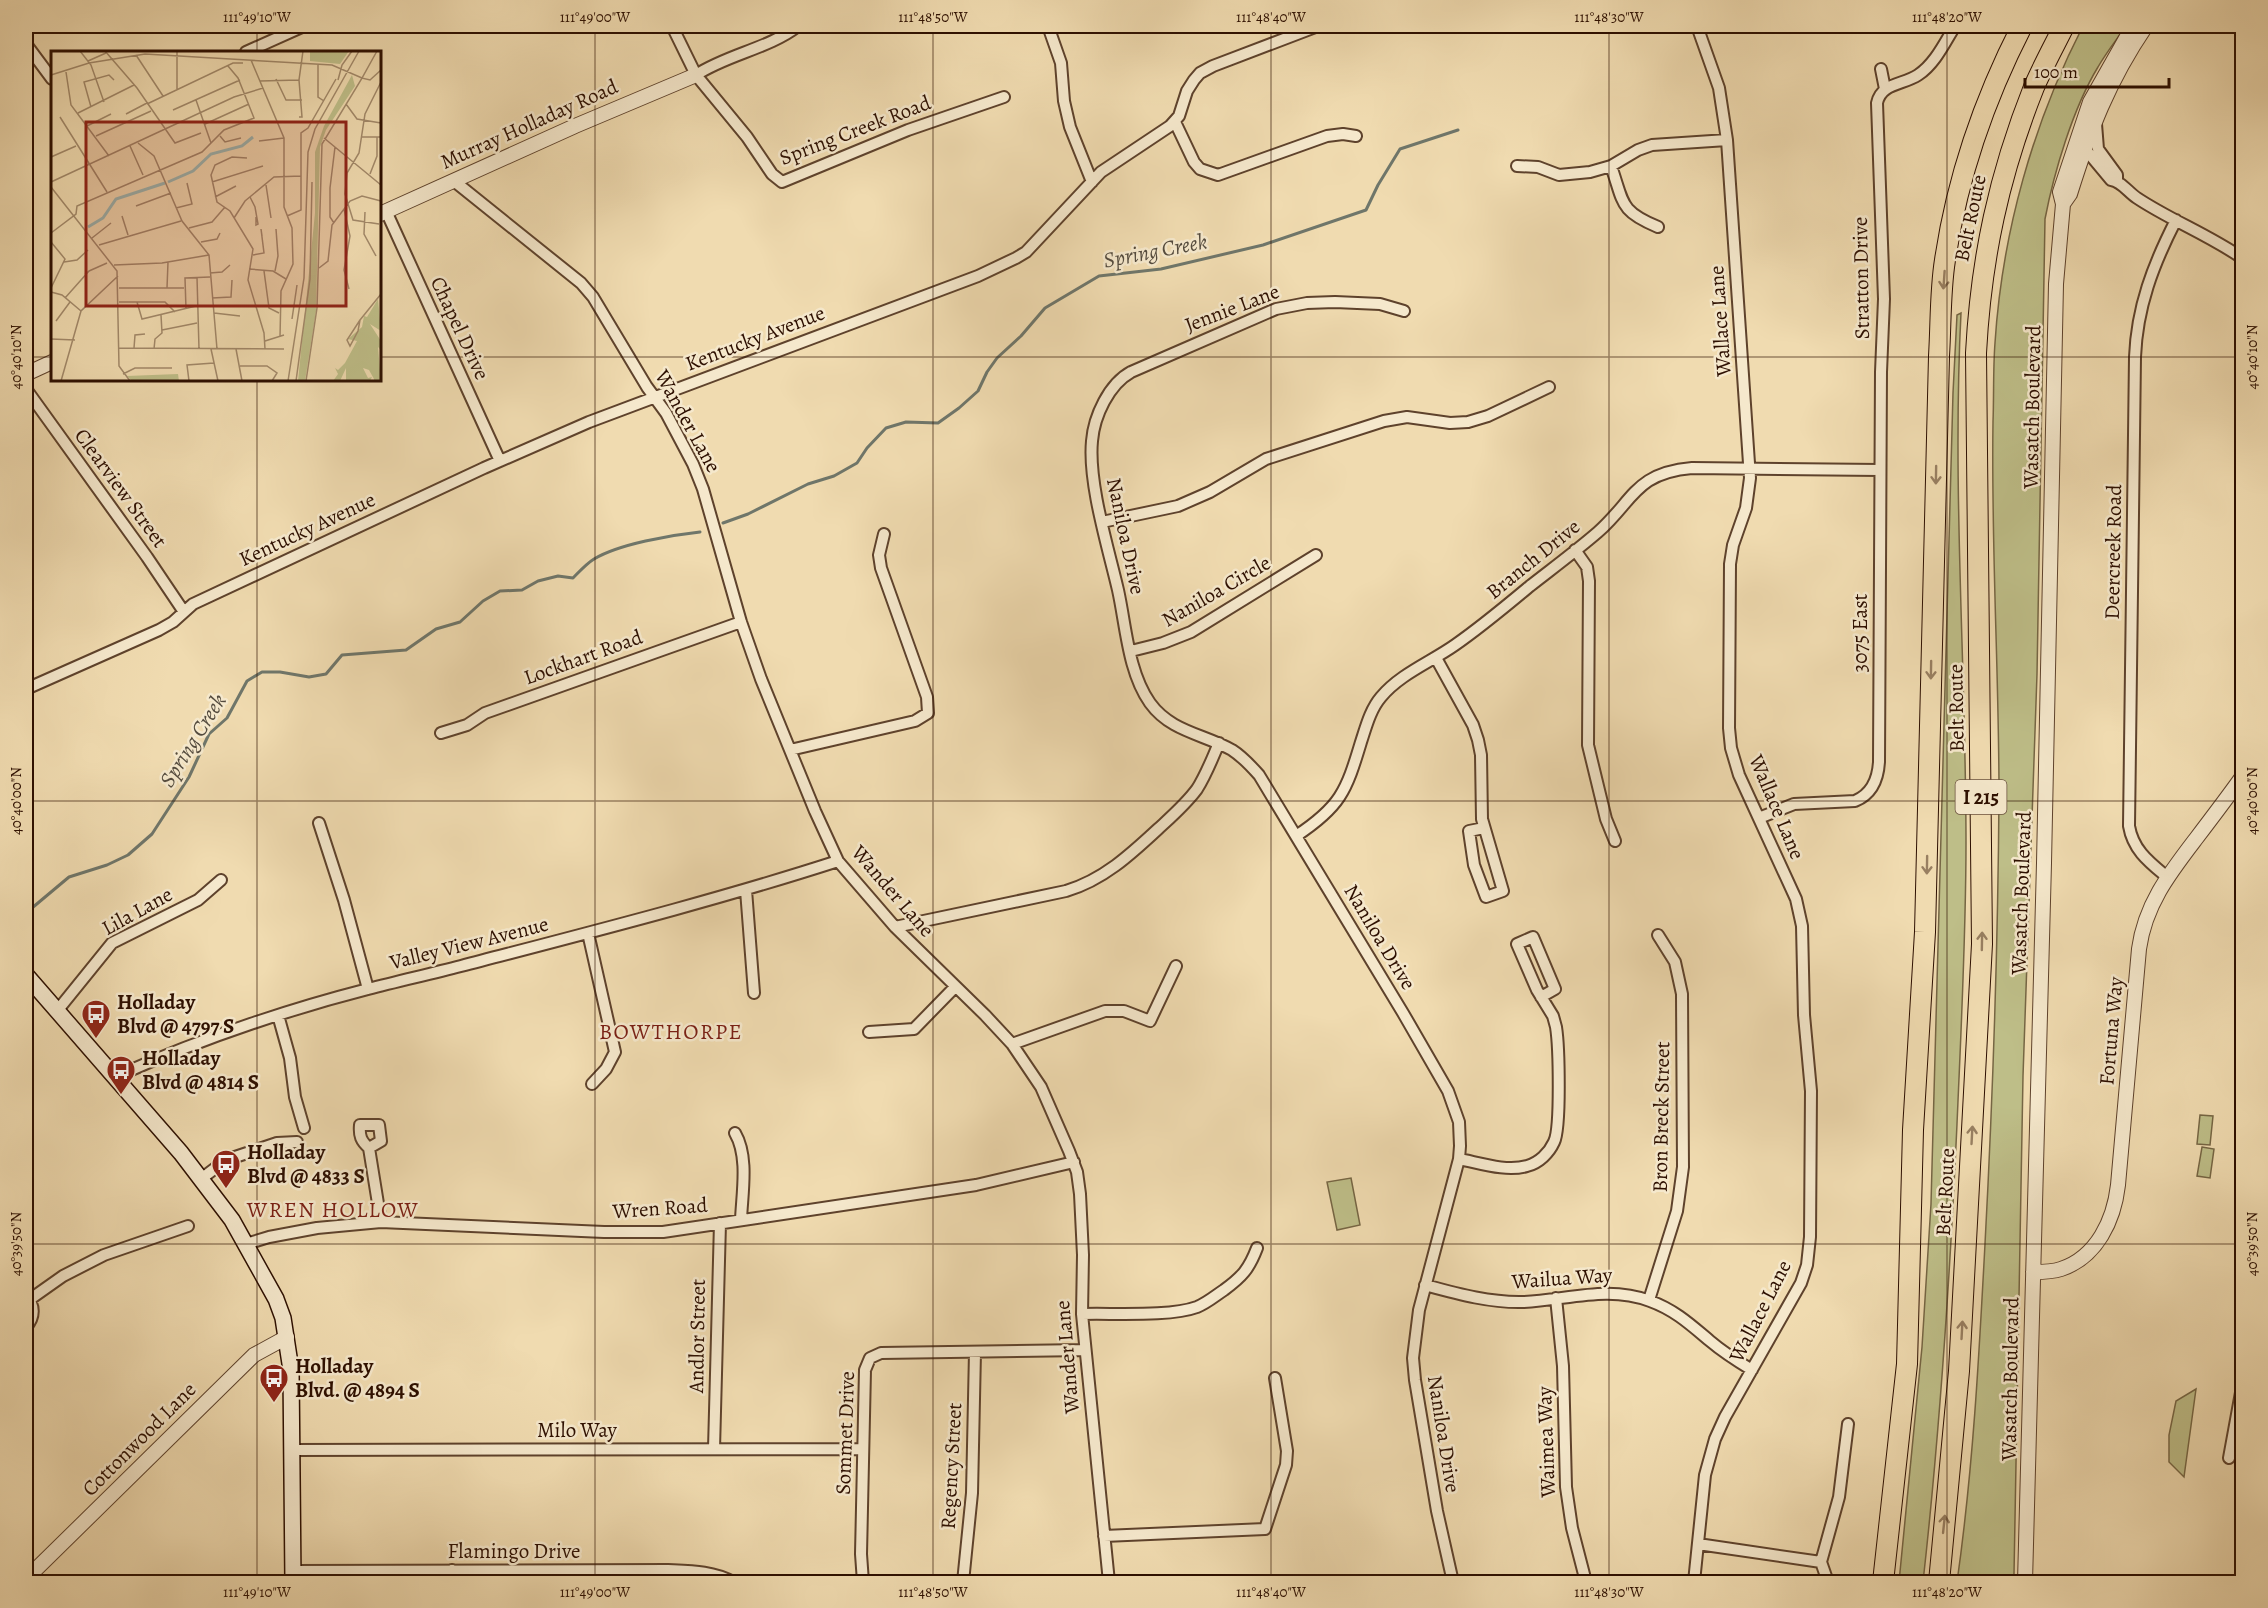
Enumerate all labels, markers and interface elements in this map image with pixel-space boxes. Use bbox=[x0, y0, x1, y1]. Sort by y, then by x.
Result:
text: 111°49'10"W bbox=[223, 7, 291, 27]
text: 111°49'00"W bbox=[560, 7, 630, 27]
text: 111°48'50"W bbox=[898, 7, 968, 27]
text: 111°48'40"W bbox=[1236, 7, 1306, 27]
text: 111°48'30"W bbox=[1574, 7, 1644, 27]
text: 111°48'20"W bbox=[1912, 7, 1982, 27]
inset map bbox=[51, 51, 381, 381]
scale bar bbox=[2025, 51, 2169, 89]
text: 100 m bbox=[2034, 60, 2078, 84]
street label: Murray Holladay Road bbox=[436, 72, 623, 176]
street label: Spring Creek Road bbox=[775, 88, 935, 172]
street label: Belt Route bbox=[1947, 172, 1993, 264]
street label: Stratton Drive bbox=[1846, 216, 1876, 340]
water label: Spring Creek bbox=[1101, 226, 1210, 276]
street label: Wallace Lane bbox=[1702, 265, 1738, 378]
one-way arrow bbox=[1938, 270, 1949, 290]
street label: Chapel Drive bbox=[424, 272, 496, 384]
street label: Jennie Lane bbox=[1181, 277, 1283, 339]
street label: Kentucky Avenue bbox=[681, 299, 829, 377]
text: 40°40'10"N bbox=[6, 324, 26, 390]
street label: Wasatch Boulevard bbox=[2017, 324, 2047, 490]
text: 40°40'10"N bbox=[2242, 324, 2262, 390]
street label: Wander Lane bbox=[648, 364, 728, 477]
street label: Clearview Street bbox=[68, 423, 174, 553]
one-way arrow bbox=[1930, 465, 1941, 485]
street label: Naniloa Drive bbox=[1100, 475, 1152, 597]
street label: Deercreek Road bbox=[2098, 483, 2128, 620]
street label: Kentucky Avenue bbox=[234, 485, 380, 573]
street label: Branch Drive bbox=[1480, 513, 1586, 605]
street label: Naniloa Circle bbox=[1156, 549, 1276, 633]
street label: 3075 East bbox=[1846, 593, 1874, 673]
street label: Lockhart Road bbox=[520, 622, 647, 691]
one-way arrow bbox=[1925, 660, 1937, 680]
street label: Belt Route bbox=[1941, 664, 1971, 752]
water label: Spring Creek bbox=[152, 688, 233, 793]
street label: Wallace Lane bbox=[1742, 749, 1812, 864]
text: 40°40'00"N bbox=[6, 767, 26, 835]
text: 40°40'00"N bbox=[2242, 767, 2262, 835]
road number: I 215 bbox=[1956, 780, 2006, 814]
street label: Wasatch Boulevard bbox=[2004, 810, 2038, 976]
street label: Wander Lane bbox=[845, 838, 941, 943]
one-way arrow bbox=[1921, 855, 1932, 875]
street label: Naniloa Drive bbox=[1337, 879, 1423, 995]
street label: Lila Lane bbox=[97, 880, 177, 942]
street label: Valley View Avenue bbox=[386, 910, 551, 977]
one-way arrow bbox=[1976, 931, 1988, 951]
street label: Fortuna Way bbox=[2092, 975, 2130, 1086]
place label: Holladay Blvd @ 4797 S bbox=[117, 988, 234, 1040]
bus stop icon: Holladay Blvd @ 4797 S bbox=[80, 998, 112, 1040]
district label: BOWTHORPE bbox=[599, 1017, 743, 1047]
street label: Bron Breck Street bbox=[1646, 1041, 1676, 1193]
place label: Holladay Blvd @ 4814 S bbox=[142, 1044, 259, 1096]
bus stop icon: Holladay Blvd @ 4814 S bbox=[105, 1054, 137, 1096]
one-way arrow bbox=[1967, 1126, 1978, 1146]
place label: Holladay Blvd @ 4833 S bbox=[247, 1138, 365, 1190]
street label: Belt Route bbox=[1929, 1147, 1961, 1237]
bus stop icon: Holladay Blvd @ 4833 S bbox=[210, 1148, 242, 1190]
street label: Wren Road bbox=[610, 1191, 709, 1225]
district label: WREN HOLLOW bbox=[246, 1195, 419, 1225]
text: 40°39'50"N bbox=[6, 1211, 26, 1276]
text: 40°39'50"N bbox=[2242, 1211, 2262, 1276]
street label: Wallace Lane bbox=[1722, 1255, 1798, 1368]
street label: Wailua Way bbox=[1510, 1260, 1614, 1296]
street label: Andlor Street bbox=[682, 1279, 712, 1394]
street label: Wasatch Boulevard bbox=[1995, 1296, 2025, 1462]
street label: Wander Lane bbox=[1048, 1299, 1086, 1416]
one-way arrow bbox=[1956, 1321, 1967, 1341]
place label: Holladay Blvd. @ 4894 S bbox=[295, 1352, 420, 1404]
bus stop icon: Holladay Blvd. @ 4894 S bbox=[258, 1362, 290, 1404]
street label: Sommet Drive bbox=[829, 1371, 861, 1495]
street label: Naniloa Drive bbox=[1421, 1373, 1467, 1495]
street label: Cottonwood Lane bbox=[76, 1376, 202, 1502]
street label: Waimea Way bbox=[1530, 1385, 1562, 1499]
street label: Regency Street bbox=[934, 1402, 968, 1530]
street label: Milo Way bbox=[537, 1416, 618, 1444]
one-way arrow bbox=[1939, 1515, 1950, 1535]
street label: Flamingo Drive bbox=[448, 1537, 580, 1565]
text: 111°49'10"W bbox=[223, 1582, 291, 1602]
text: 111°49'00"W bbox=[560, 1582, 630, 1602]
text: 111°48'50"W bbox=[898, 1582, 968, 1602]
text: 111°48'40"W bbox=[1236, 1582, 1306, 1602]
text: 111°48'30"W bbox=[1574, 1582, 1644, 1602]
text: 111°48'20"W bbox=[1912, 1582, 1982, 1602]

